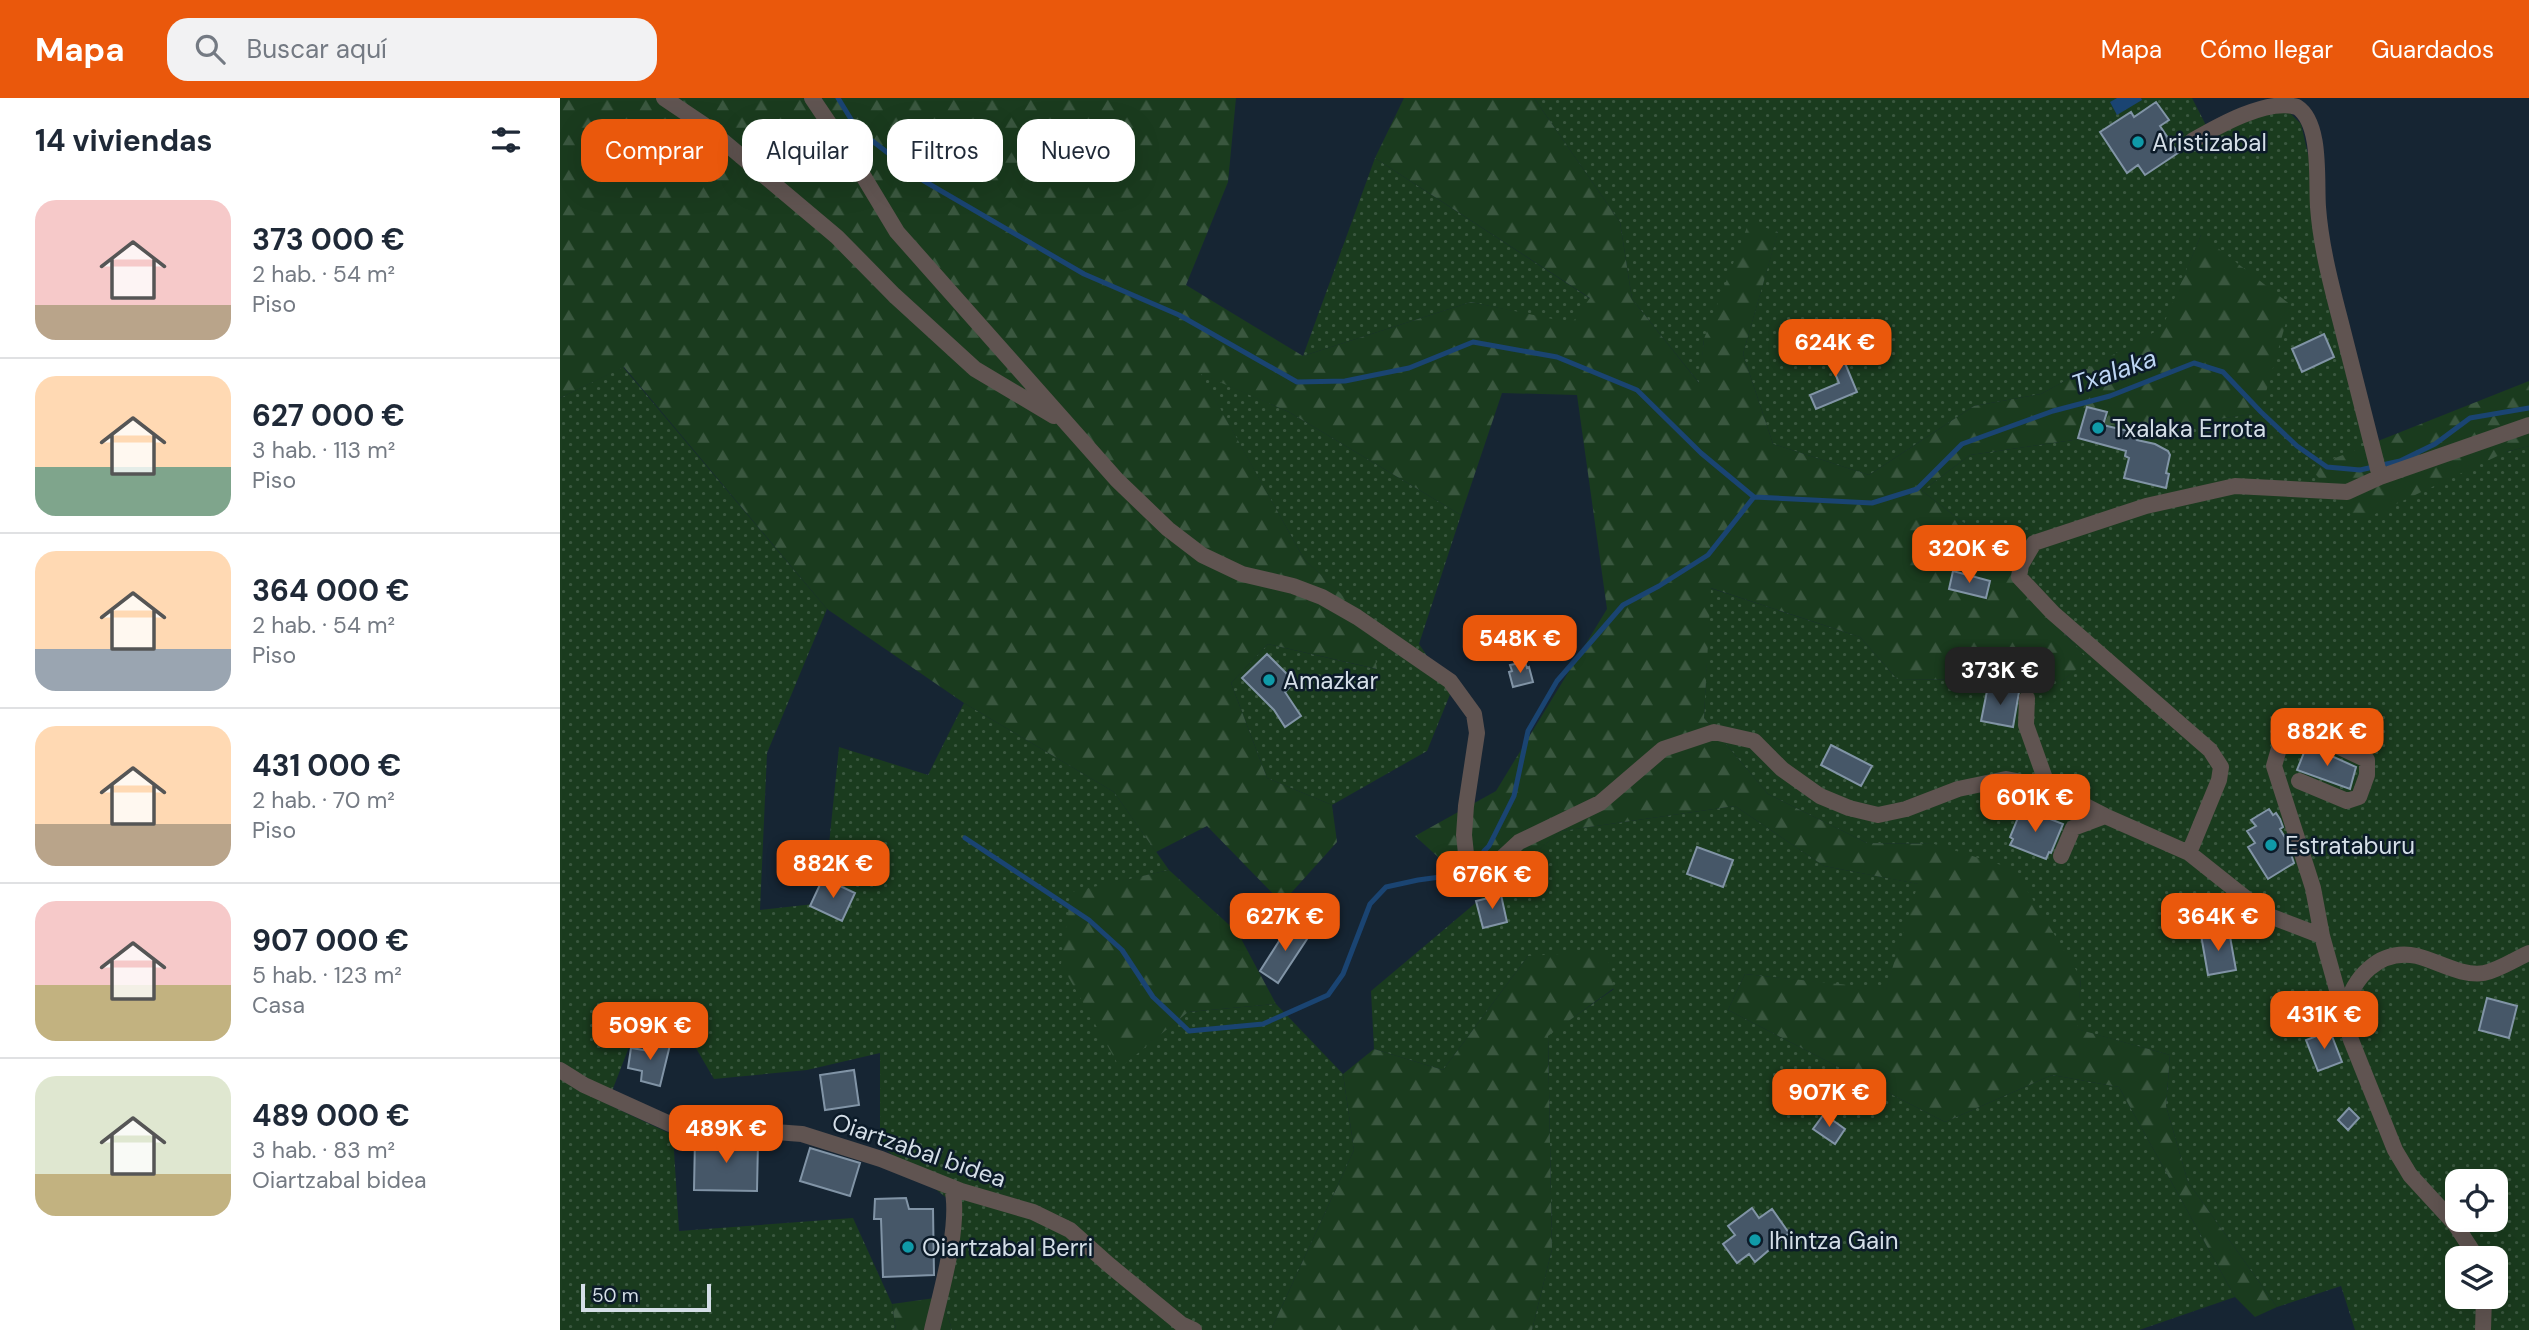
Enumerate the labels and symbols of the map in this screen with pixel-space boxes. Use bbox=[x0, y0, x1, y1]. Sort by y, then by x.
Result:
place label: Aristizabal bbox=[2152, 127, 2267, 158]
marker: Aristizabal bbox=[2130, 134, 2146, 150]
pin: 624K € bbox=[1778, 320, 1892, 379]
water label: Txalaka bbox=[2067, 341, 2161, 401]
place label: Txalaka Errota bbox=[2112, 413, 2266, 444]
marker: Txalaka Errota bbox=[2090, 420, 2106, 436]
pin: 320K € bbox=[1912, 526, 2026, 585]
pin: 548K € bbox=[1463, 616, 1577, 675]
pin: 373K € bbox=[1943, 648, 2057, 707]
place label: Amazkar bbox=[1283, 665, 1378, 696]
marker: Amazkar bbox=[1261, 672, 1277, 688]
pin: 882K € bbox=[2270, 708, 2384, 768]
pin: 601K € bbox=[1978, 774, 2092, 834]
place label: Estrataburu bbox=[2285, 830, 2415, 861]
marker: Estrataburu bbox=[2263, 837, 2279, 853]
pin: 882K € bbox=[776, 840, 890, 900]
pin: 676K € bbox=[1435, 852, 1549, 911]
pin: 627K € bbox=[1228, 894, 1342, 953]
pin: 364K € bbox=[2161, 894, 2275, 953]
pin: 431K € bbox=[2267, 992, 2381, 1051]
pin: 509K € bbox=[593, 1002, 707, 1062]
pin: 907K € bbox=[1772, 1070, 1886, 1129]
pin: 489K € bbox=[669, 1105, 783, 1165]
street label: Oiartzabal bidea bbox=[828, 1106, 1010, 1194]
place label: Ihintza Gain bbox=[1769, 1225, 1899, 1256]
place label: Oiartzabal Berri bbox=[922, 1232, 1093, 1263]
marker: Ihintza Gain bbox=[1747, 1232, 1763, 1248]
marker: Oiartzabal Berri bbox=[900, 1239, 916, 1255]
scale bar bbox=[581, 1281, 710, 1313]

